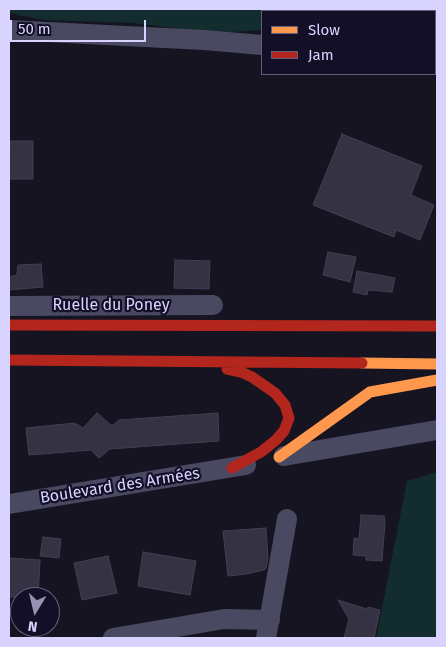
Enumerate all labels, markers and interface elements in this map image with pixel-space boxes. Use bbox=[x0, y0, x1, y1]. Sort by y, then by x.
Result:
scale bar bbox=[12, 10, 149, 42]
legend bbox=[261, 10, 436, 75]
text: 50 m bbox=[18, 20, 51, 38]
text: Slow bbox=[308, 21, 340, 39]
text: Jam bbox=[308, 46, 334, 64]
street label: Ruelle du Poney bbox=[52, 296, 170, 316]
street label: Boulevard des Armées bbox=[39, 464, 201, 508]
north arrow bbox=[10, 587, 60, 637]
text: N bbox=[27, 617, 39, 635]

